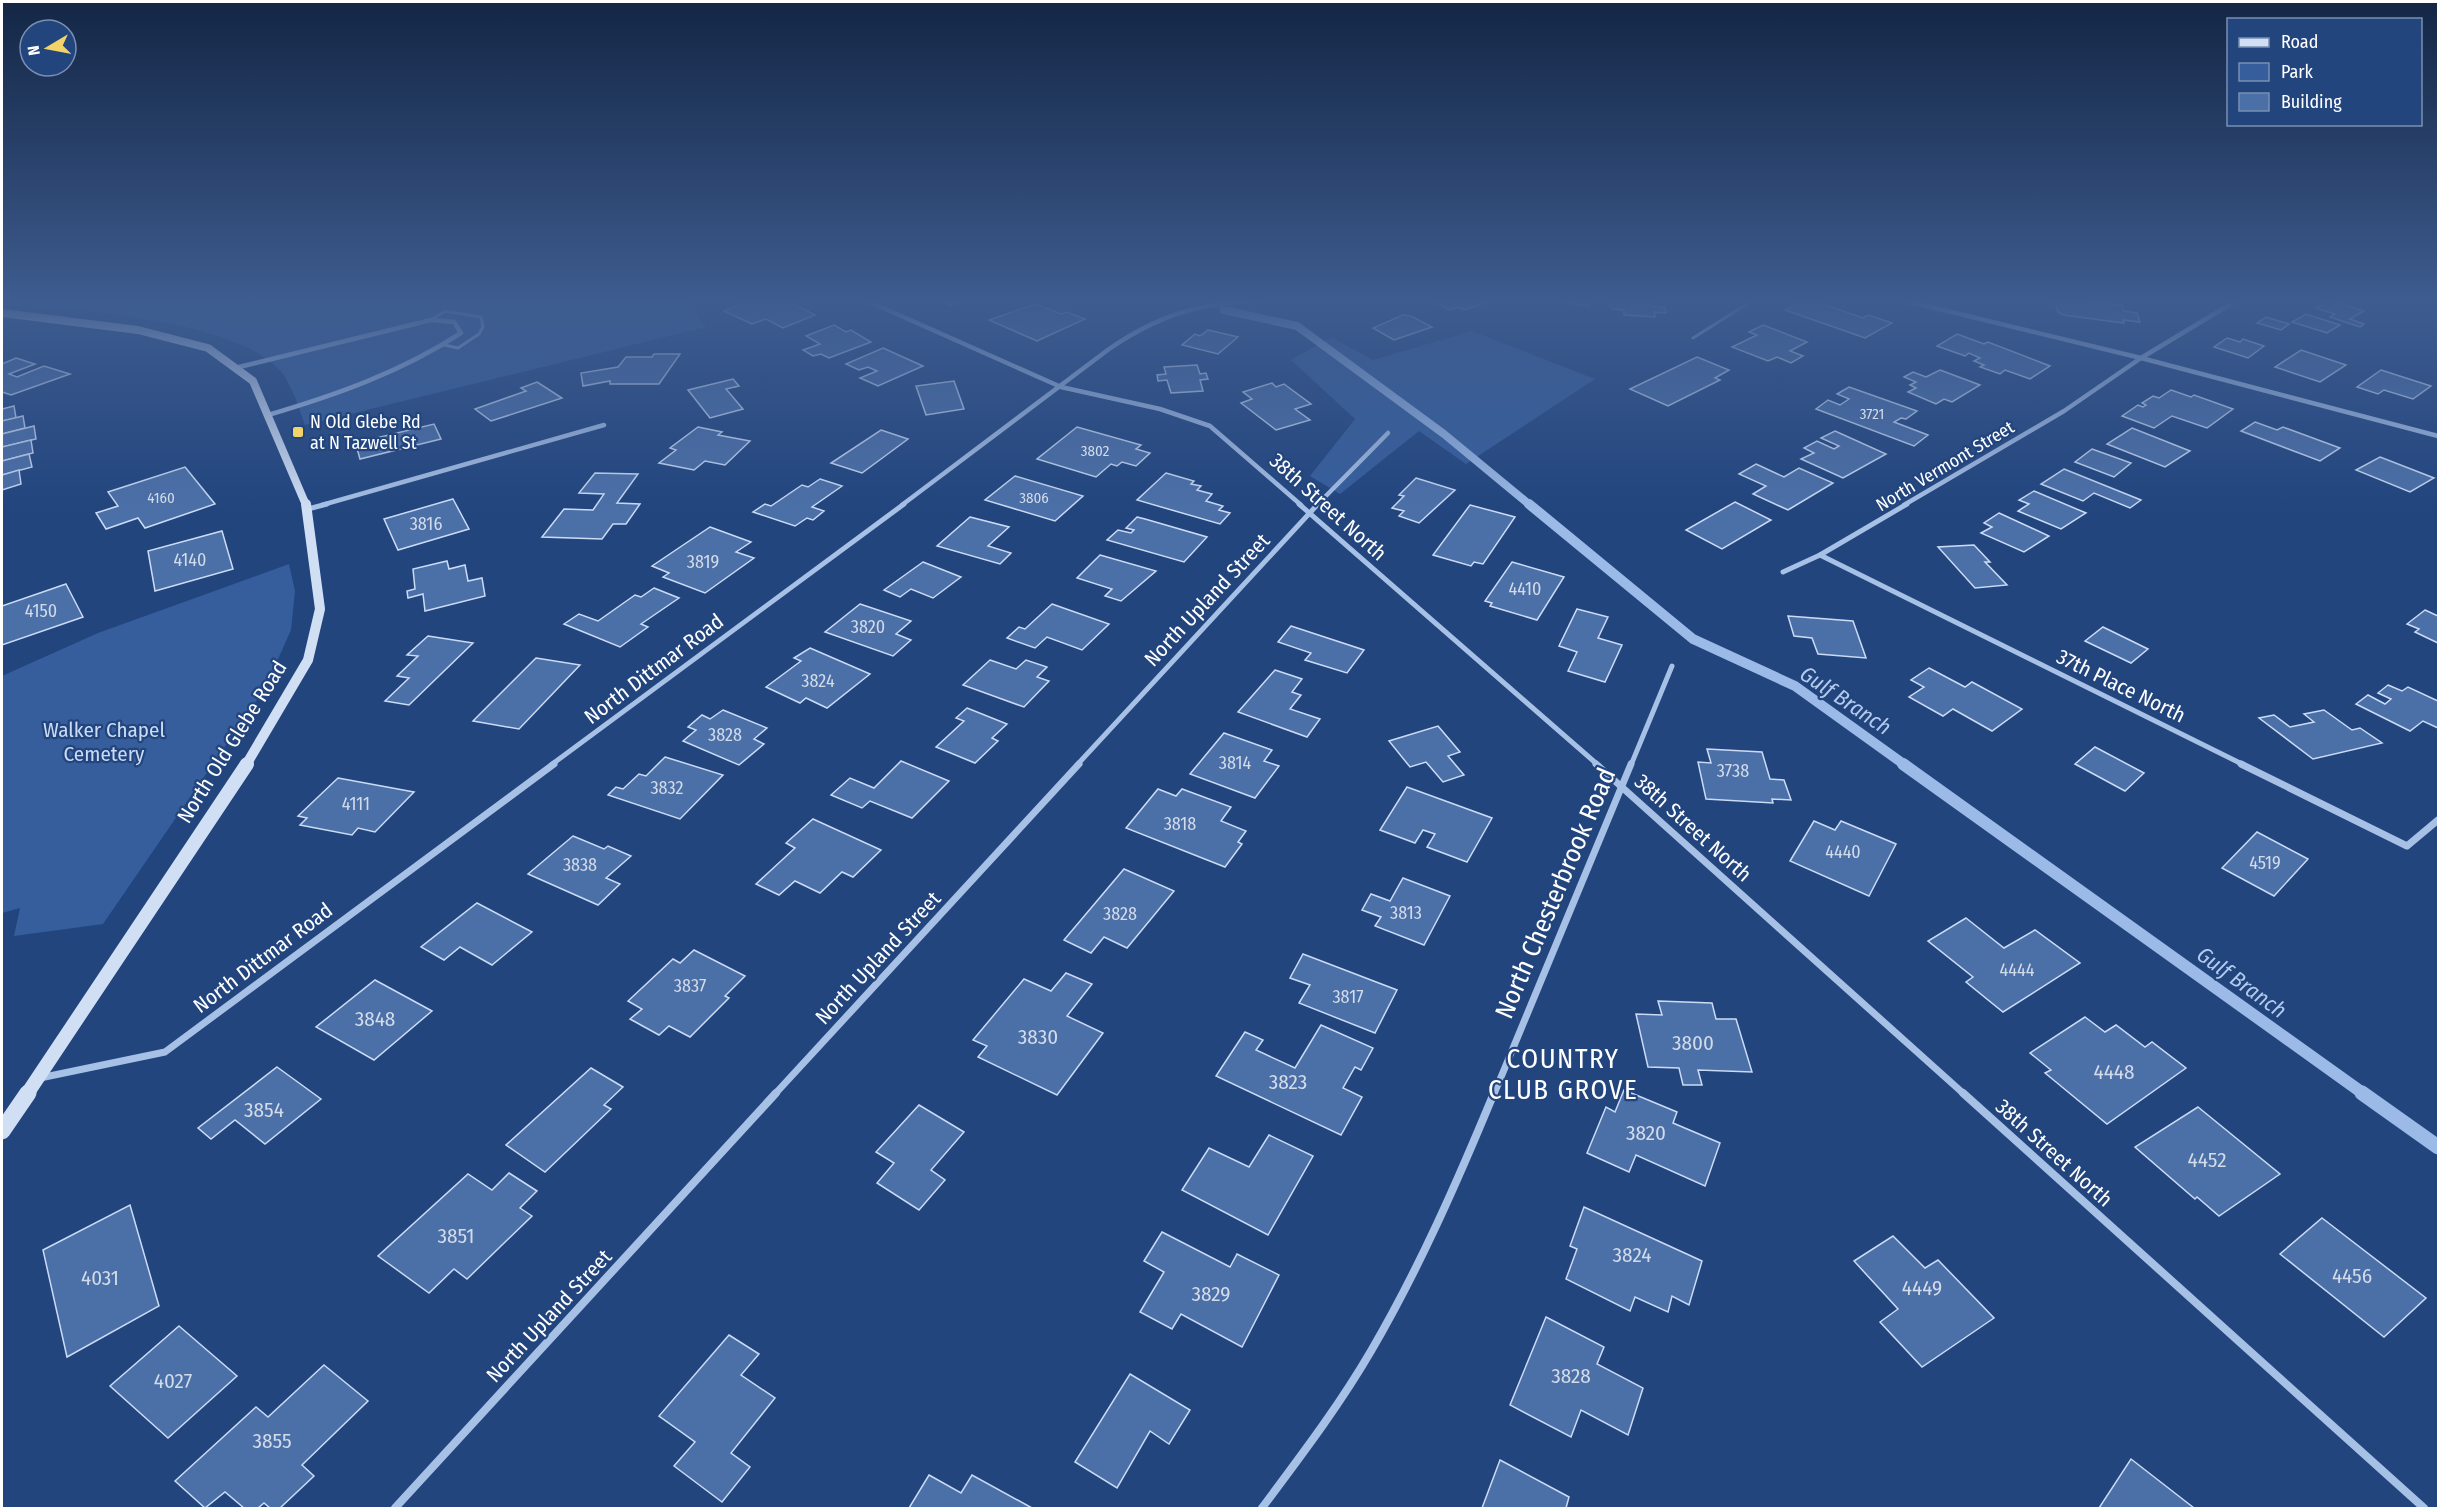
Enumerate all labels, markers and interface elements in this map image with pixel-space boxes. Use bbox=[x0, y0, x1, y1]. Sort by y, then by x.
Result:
north arrow bbox=[18, 18, 78, 78]
legend bbox=[2227, 18, 2422, 126]
text: Road bbox=[2281, 31, 2318, 53]
text: N bbox=[24, 44, 44, 57]
text: Park bbox=[2281, 61, 2314, 83]
text: Building bbox=[2281, 91, 2342, 113]
house number: 3721 bbox=[1860, 405, 1884, 423]
place label: N Old Glebe Rd at N Tazwell St bbox=[310, 411, 421, 454]
street label: North Vermont Street bbox=[1872, 416, 2018, 516]
marker: N Old Glebe Rd at N Tazwell St bbox=[291, 425, 305, 439]
house number: 3802 bbox=[1081, 442, 1110, 460]
street label: 38th Street North bbox=[1264, 448, 1392, 566]
house number: 4160 bbox=[147, 489, 175, 507]
house number: 3806 bbox=[1019, 489, 1049, 507]
house number: 3816 bbox=[410, 513, 442, 535]
street label: North Upland Street bbox=[1139, 528, 1275, 672]
house number: 4140 bbox=[174, 549, 206, 571]
house number: 3819 bbox=[687, 551, 719, 573]
house number: 4410 bbox=[1509, 578, 1541, 600]
house number: 4150 bbox=[25, 600, 57, 622]
street label: North Dittmar Road bbox=[579, 608, 729, 730]
house number: 3820 bbox=[851, 616, 885, 638]
street label: 37th Place North bbox=[2052, 644, 2190, 728]
street label: North Old Glebe Road bbox=[172, 656, 292, 828]
water label: Gulf Branch bbox=[1795, 660, 1896, 741]
house number: 3824 bbox=[801, 670, 835, 692]
park label: Walker Chapel Cemetery bbox=[43, 717, 165, 767]
house number: 3828 bbox=[708, 724, 742, 746]
house number: 3814 bbox=[1219, 752, 1251, 774]
house number: 3738 bbox=[1717, 760, 1749, 782]
street label: North Chesterbrook Road bbox=[1489, 763, 1622, 1023]
street label: 38th Street North bbox=[1629, 769, 1757, 887]
house number: 3832 bbox=[650, 777, 684, 799]
house number: 4111 bbox=[342, 793, 370, 815]
house number: 3818 bbox=[1164, 813, 1196, 835]
house number: 4440 bbox=[1825, 841, 1861, 863]
house number: 4519 bbox=[2249, 852, 2281, 874]
house number: 3838 bbox=[563, 854, 597, 876]
street label: North Upland Street bbox=[810, 886, 946, 1030]
street label: North Dittmar Road bbox=[188, 897, 338, 1019]
house number: 3813 bbox=[1390, 902, 1422, 924]
house number: 3828 bbox=[1103, 903, 1137, 925]
water label: Gulf Branch bbox=[2192, 941, 2292, 1024]
house number: 4444 bbox=[2000, 959, 2035, 981]
house number: 3837 bbox=[674, 975, 706, 997]
house number: 3817 bbox=[1333, 986, 1363, 1008]
house number: 3848 bbox=[355, 1006, 395, 1032]
house number: 3830 bbox=[1018, 1024, 1058, 1050]
house number: 3800 bbox=[1672, 1030, 1714, 1056]
district label: COUNTRY CLUB GROVE bbox=[1488, 1043, 1638, 1106]
house number: 4448 bbox=[2094, 1059, 2135, 1085]
house number: 3823 bbox=[1269, 1069, 1307, 1095]
street label: 38th Street North bbox=[1990, 1094, 2118, 1212]
house number: 3854 bbox=[244, 1097, 284, 1123]
house number: 3820 bbox=[1626, 1120, 1666, 1146]
house number: 4452 bbox=[2188, 1147, 2226, 1173]
house number: 3851 bbox=[438, 1223, 474, 1249]
house number: 3824 bbox=[1613, 1242, 1651, 1268]
street label: North Upland Street bbox=[481, 1244, 617, 1388]
house number: 4456 bbox=[2332, 1263, 2372, 1289]
house number: 4031 bbox=[81, 1265, 119, 1291]
house number: 4449 bbox=[1902, 1275, 1942, 1301]
house number: 3829 bbox=[1191, 1281, 1231, 1307]
house number: 3828 bbox=[1551, 1363, 1591, 1389]
house number: 4027 bbox=[154, 1368, 192, 1394]
house number: 3855 bbox=[252, 1428, 292, 1454]

